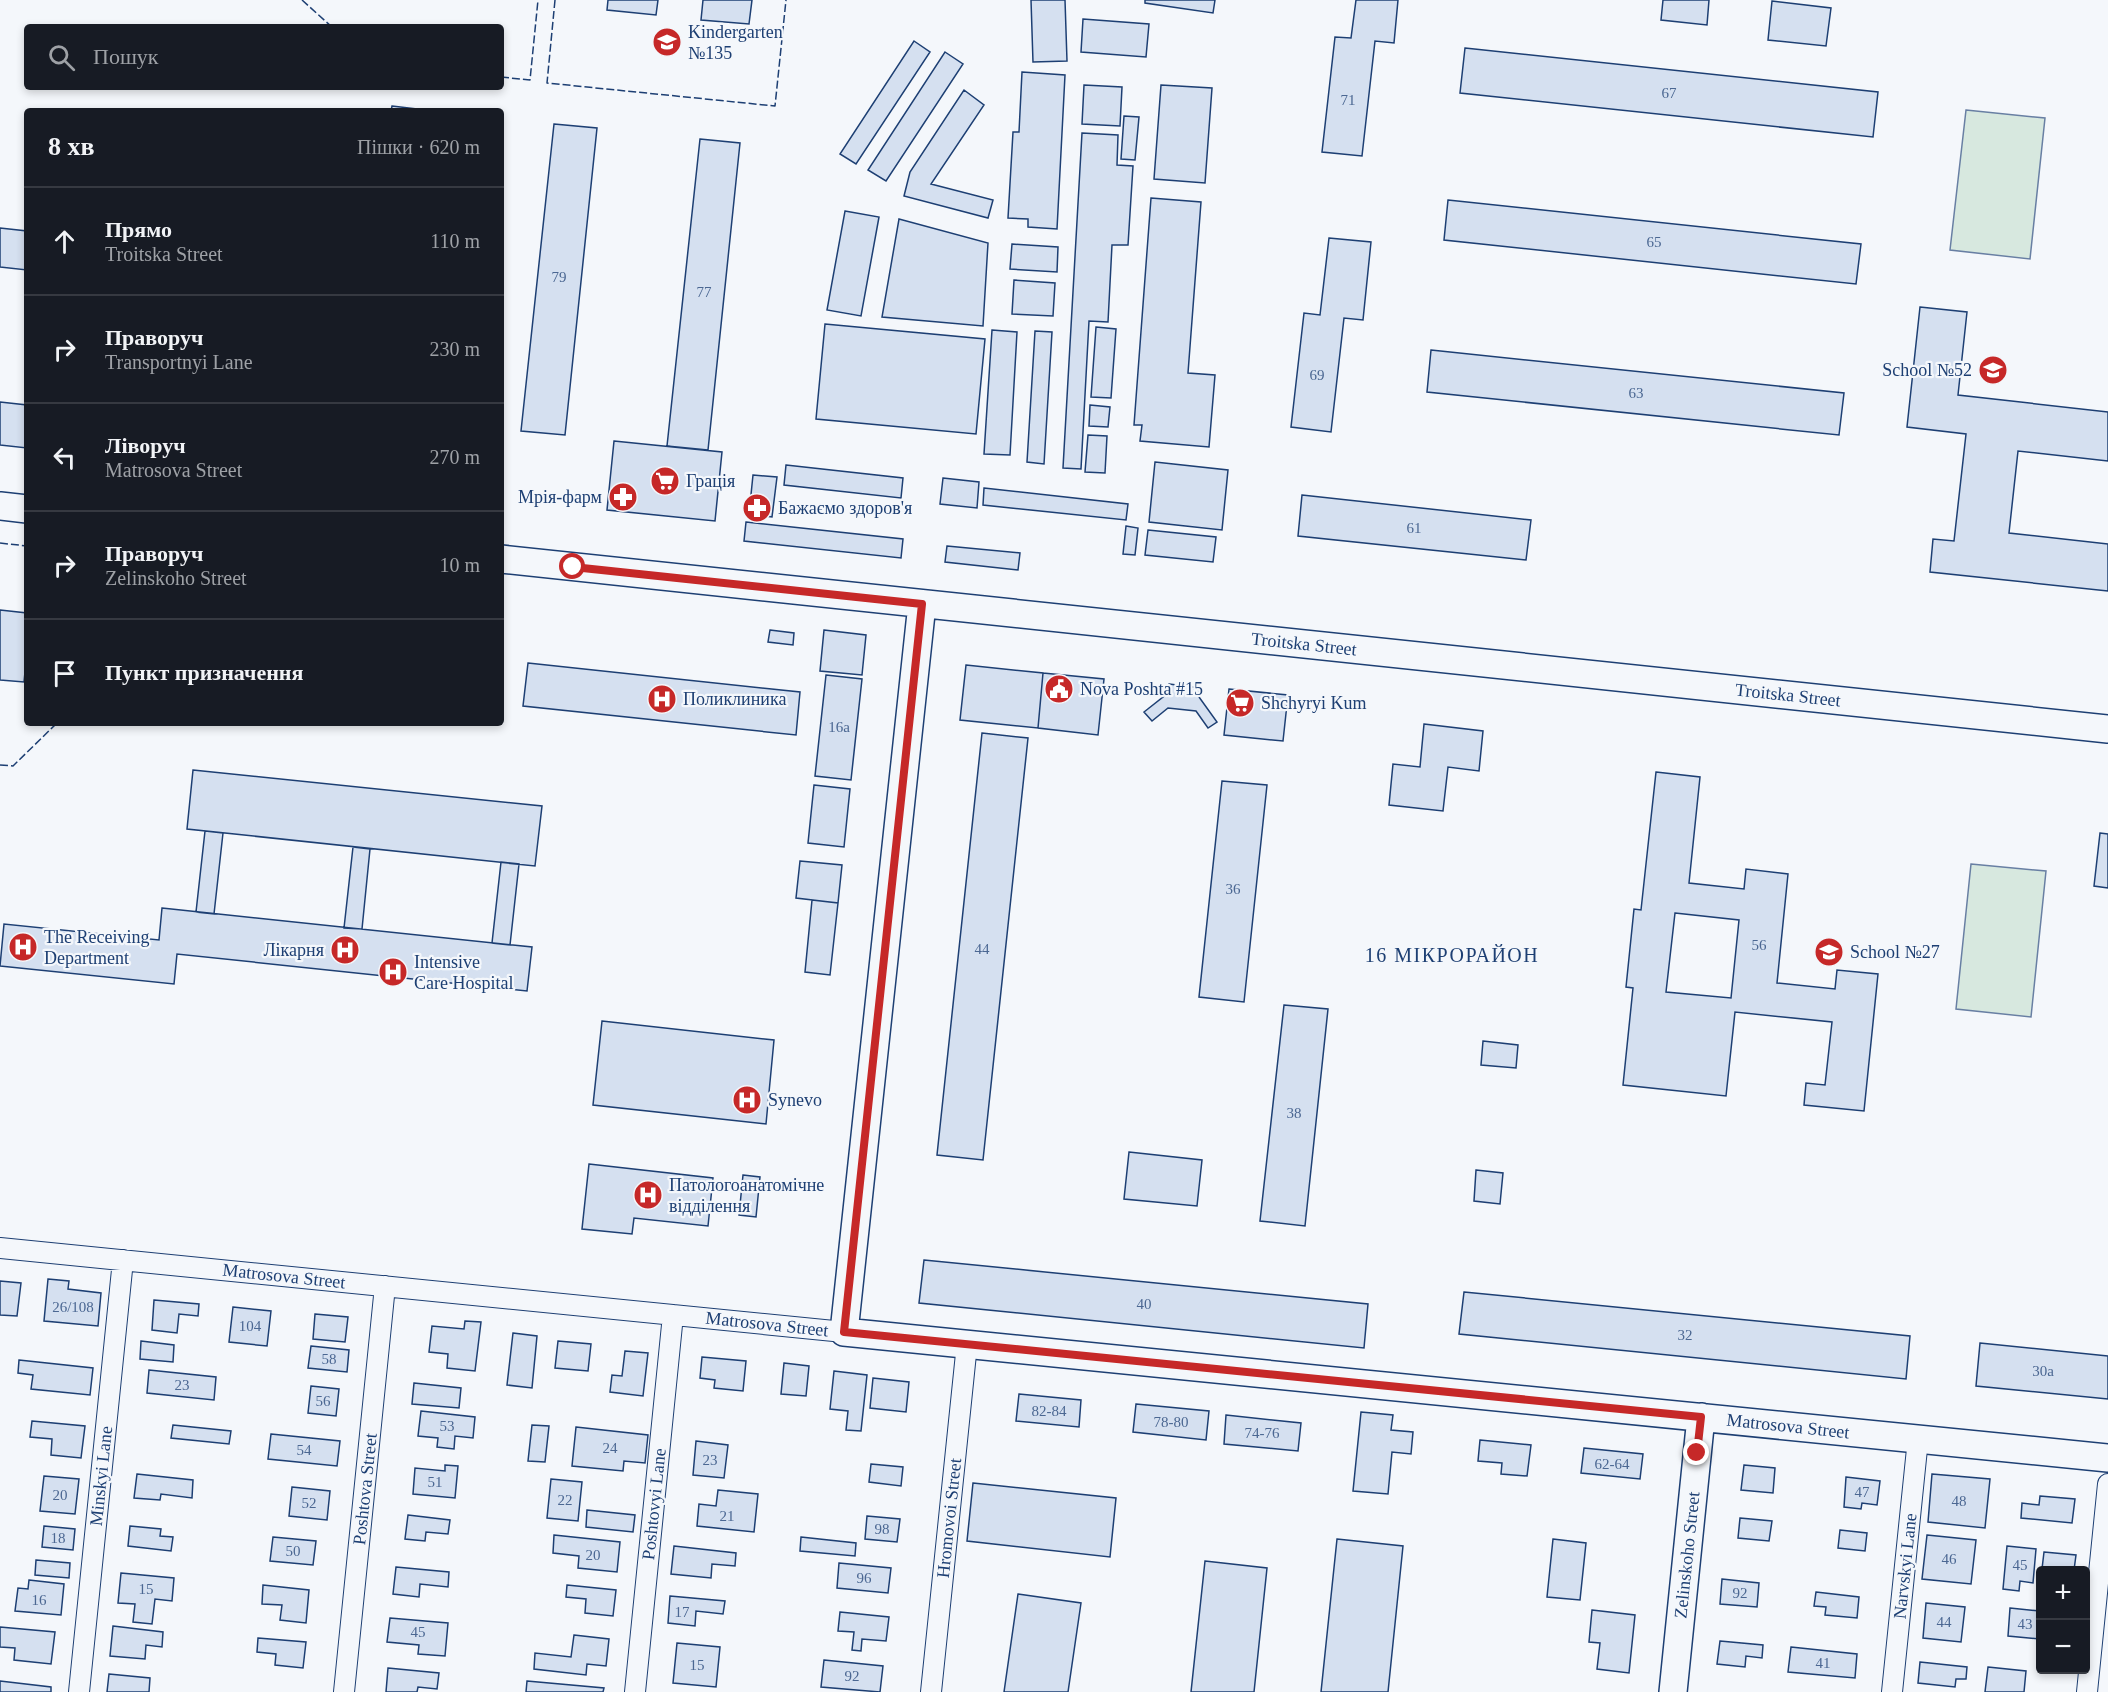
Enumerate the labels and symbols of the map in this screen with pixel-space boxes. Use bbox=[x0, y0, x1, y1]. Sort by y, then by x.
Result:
place label: Kindergarten №135 bbox=[688, 22, 783, 63]
school or university icon: Kindergarten №135 bbox=[651, 26, 683, 58]
house number: 67 bbox=[1662, 85, 1677, 101]
house number: 71 bbox=[1341, 92, 1356, 108]
house number: 65 bbox=[1647, 234, 1662, 250]
house number: 79 bbox=[552, 269, 567, 285]
house number: 77 bbox=[697, 284, 712, 300]
school or university icon: School №52 bbox=[1977, 354, 2009, 386]
place label: School №52 bbox=[1882, 360, 1972, 380]
house number: 69 bbox=[1310, 367, 1325, 383]
house number: 63 bbox=[1629, 385, 1644, 401]
supermarket icon: Грація bbox=[649, 465, 681, 497]
place label: Грація bbox=[686, 471, 735, 491]
pharmacy icon: Мрія-фарм bbox=[607, 481, 639, 513]
place label: Мрія-фарм bbox=[518, 487, 602, 507]
pharmacy icon: Бажаємо здоров'я bbox=[741, 492, 773, 524]
place label: Бажаємо здоров'я bbox=[778, 498, 912, 518]
house number: 61 bbox=[1407, 520, 1422, 536]
route start bbox=[559, 553, 585, 579]
street label: Troitska Street bbox=[1250, 629, 1358, 659]
public building icon: Nova Poshta #15 bbox=[1043, 673, 1075, 705]
place label: Nova Poshta #15 bbox=[1080, 679, 1203, 699]
street label: Troitska Street bbox=[1734, 680, 1842, 710]
hospital icon: Поликлиника bbox=[646, 683, 678, 715]
supermarket icon: Shchyryi Kum bbox=[1224, 687, 1256, 719]
place label: Поликлиника bbox=[683, 689, 786, 709]
place label: Shchyryi Kum bbox=[1261, 693, 1367, 713]
house number: 16а bbox=[828, 719, 850, 735]
house number: 36 bbox=[1226, 881, 1241, 897]
place label: The Receiving Department bbox=[44, 927, 149, 968]
hospital icon: The Receiving Department bbox=[7, 931, 39, 963]
hospital icon: Лікарня bbox=[329, 934, 361, 966]
school or university icon: School №27 bbox=[1813, 936, 1845, 968]
house number: 56 bbox=[1752, 937, 1767, 953]
place label: Лікарня bbox=[263, 940, 324, 960]
house number: 44 bbox=[975, 941, 990, 957]
place label: School №27 bbox=[1850, 942, 1940, 962]
district label: 16 МІКРОРАЙОН bbox=[1365, 944, 1539, 966]
place label: Intensive Care Hospital bbox=[414, 952, 513, 993]
hospital icon: Intensive Care Hospital bbox=[377, 956, 409, 988]
hospital icon: Synevo bbox=[731, 1084, 763, 1116]
place label: Synevo bbox=[768, 1090, 822, 1110]
house number: 38 bbox=[1287, 1105, 1302, 1121]
place label: Патологоанатомічне відділення bbox=[669, 1175, 824, 1216]
hospital icon: Патологоанатомічне відділення bbox=[632, 1179, 664, 1211]
street label: Matrosova Street bbox=[222, 1260, 346, 1292]
house number: 40 bbox=[1137, 1296, 1152, 1312]
house number: 26/108 bbox=[52, 1299, 94, 1315]
street label: Matrosova Street bbox=[705, 1308, 829, 1340]
house number: 104 bbox=[239, 1318, 262, 1334]
house number: 32 bbox=[1678, 1327, 1693, 1343]
house number: 58 bbox=[322, 1351, 337, 1367]
house number: 30а bbox=[2032, 1363, 2054, 1379]
house number: 23 bbox=[175, 1377, 190, 1393]
house number: 56 bbox=[316, 1393, 331, 1409]
house number: 82-84 bbox=[1032, 1403, 1067, 1419]
street label: Matrosova Street bbox=[1726, 1410, 1850, 1442]
house number: 78-80 bbox=[1154, 1414, 1189, 1430]
house number: 53 bbox=[440, 1418, 455, 1434]
street label: Minskyi Lane bbox=[86, 1425, 116, 1527]
house number: 74-76 bbox=[1245, 1425, 1280, 1441]
street label: Poshtova Street bbox=[349, 1432, 381, 1546]
route end bbox=[1683, 1439, 1709, 1465]
house number: 24 bbox=[603, 1440, 618, 1456]
house number: 54 bbox=[297, 1442, 312, 1458]
street label: Poshtovyi Lane bbox=[638, 1447, 670, 1561]
house number: 23 bbox=[703, 1452, 718, 1468]
house number: 62-64 bbox=[1595, 1456, 1630, 1472]
street label: Hromovoi Street bbox=[933, 1457, 965, 1579]
house number: 51 bbox=[428, 1474, 443, 1490]
house number: 47 bbox=[1855, 1484, 1870, 1500]
house number: 20 bbox=[53, 1487, 68, 1503]
street label: Zelinskoho Street bbox=[1670, 1491, 1704, 1619]
house number: 22 bbox=[558, 1492, 573, 1508]
house number: 48 bbox=[1952, 1493, 1967, 1509]
house number: 52 bbox=[302, 1495, 317, 1511]
house number: 21 bbox=[720, 1508, 735, 1524]
street label: Narvskyi Lane bbox=[1889, 1512, 1921, 1620]
house number: 98 bbox=[875, 1521, 890, 1537]
house number: 18 bbox=[51, 1530, 66, 1546]
house number: 50 bbox=[286, 1543, 301, 1559]
house number: 20 bbox=[586, 1547, 601, 1563]
house number: 46 bbox=[1942, 1551, 1957, 1567]
house number: 45 bbox=[2013, 1557, 2028, 1573]
house number: 96 bbox=[857, 1570, 872, 1586]
house number: 15 bbox=[139, 1581, 154, 1597]
house number: 92 bbox=[1733, 1585, 1748, 1601]
house number: 16 bbox=[32, 1592, 47, 1608]
house number: 17 bbox=[675, 1604, 690, 1620]
house number: 44 bbox=[1937, 1614, 1952, 1630]
house number: 43 bbox=[2018, 1616, 2033, 1632]
house number: 45 bbox=[411, 1624, 426, 1640]
house number: 41 bbox=[1816, 1655, 1831, 1671]
house number: 15 bbox=[690, 1657, 705, 1673]
house number: 92 bbox=[845, 1668, 860, 1684]

